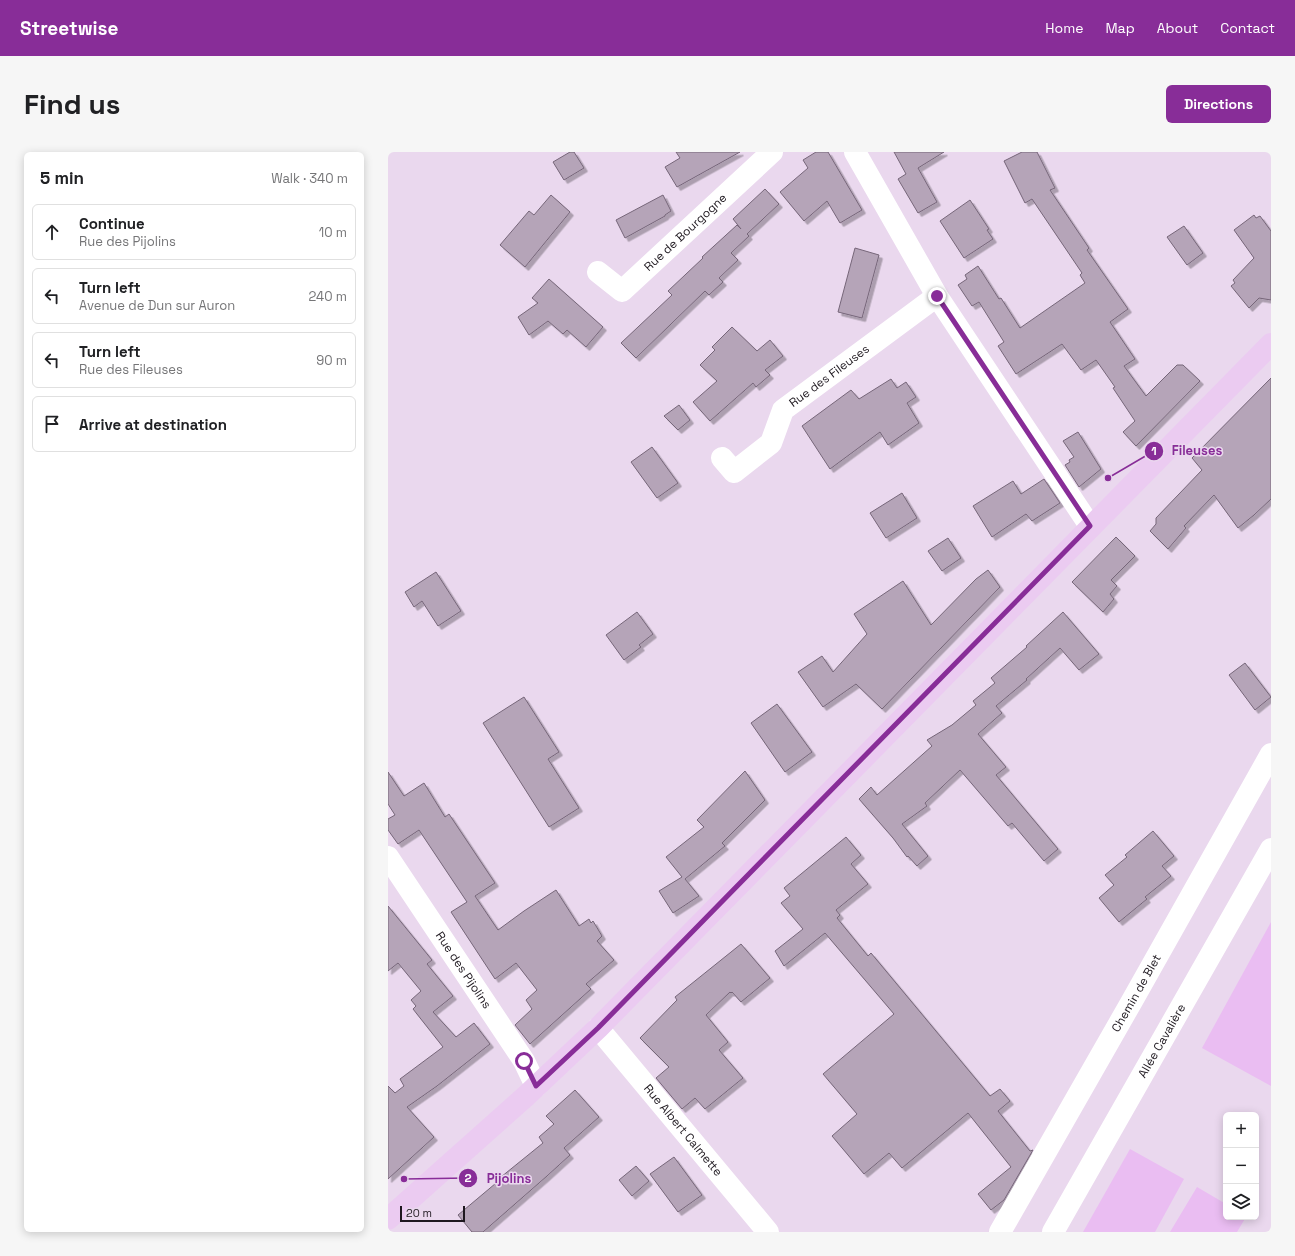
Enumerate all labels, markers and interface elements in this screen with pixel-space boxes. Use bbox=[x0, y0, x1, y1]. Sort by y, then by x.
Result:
text: Streetwise bbox=[20, 16, 119, 41]
text: Home bbox=[1045, 19, 1083, 37]
text: Map bbox=[1105, 19, 1135, 37]
text: About bbox=[1157, 19, 1198, 37]
text: Contact bbox=[1220, 19, 1275, 37]
button: Directions bbox=[1166, 85, 1271, 123]
text: Find us bbox=[24, 86, 121, 122]
text: 5 min bbox=[40, 167, 84, 189]
text: Walk · 340 m bbox=[271, 170, 348, 187]
street label: Rue de Bourgogne bbox=[641, 190, 730, 275]
text: Continue bbox=[79, 214, 145, 233]
icon: ahead bbox=[41, 221, 63, 243]
text: 10 m bbox=[319, 224, 347, 241]
text: Rue des Pijolins bbox=[79, 233, 176, 250]
text: Turn left bbox=[79, 278, 141, 297]
icon: left bbox=[41, 285, 63, 307]
route end bbox=[928, 287, 946, 305]
text: 240 m bbox=[309, 288, 347, 305]
text: Avenue de Dun sur Auron bbox=[79, 297, 235, 314]
street label: Rue des Fileuses bbox=[786, 341, 873, 411]
text: Turn left bbox=[79, 342, 141, 361]
icon: left bbox=[41, 349, 63, 371]
text: 90 m bbox=[316, 352, 347, 369]
text: Rue des Fileuses bbox=[79, 361, 183, 378]
icon: arrive bbox=[41, 413, 63, 435]
text: Arrive at destination bbox=[79, 415, 227, 434]
callout: Fileuses bbox=[1144, 438, 1230, 463]
text: Fileuses bbox=[1172, 442, 1222, 459]
text: 1 bbox=[1151, 443, 1157, 459]
street label: Rue des Pijolins bbox=[432, 928, 495, 1012]
street label: Chemin de Blet bbox=[1108, 951, 1165, 1035]
street label: Allée Cavalière bbox=[1134, 1001, 1189, 1081]
route start bbox=[515, 1052, 533, 1070]
street label: Rue Albert Calmette bbox=[640, 1081, 726, 1179]
map controls bbox=[1223, 1112, 1259, 1220]
button: + bbox=[1223, 1112, 1259, 1148]
button: − bbox=[1223, 1148, 1259, 1184]
callout: Pijolins bbox=[458, 1166, 539, 1191]
text: 2 bbox=[464, 1170, 472, 1186]
text: Pijolins bbox=[487, 1170, 531, 1187]
button: layers bbox=[1223, 1184, 1259, 1220]
scale bar bbox=[400, 1204, 465, 1223]
text: 20 m bbox=[406, 1206, 432, 1220]

